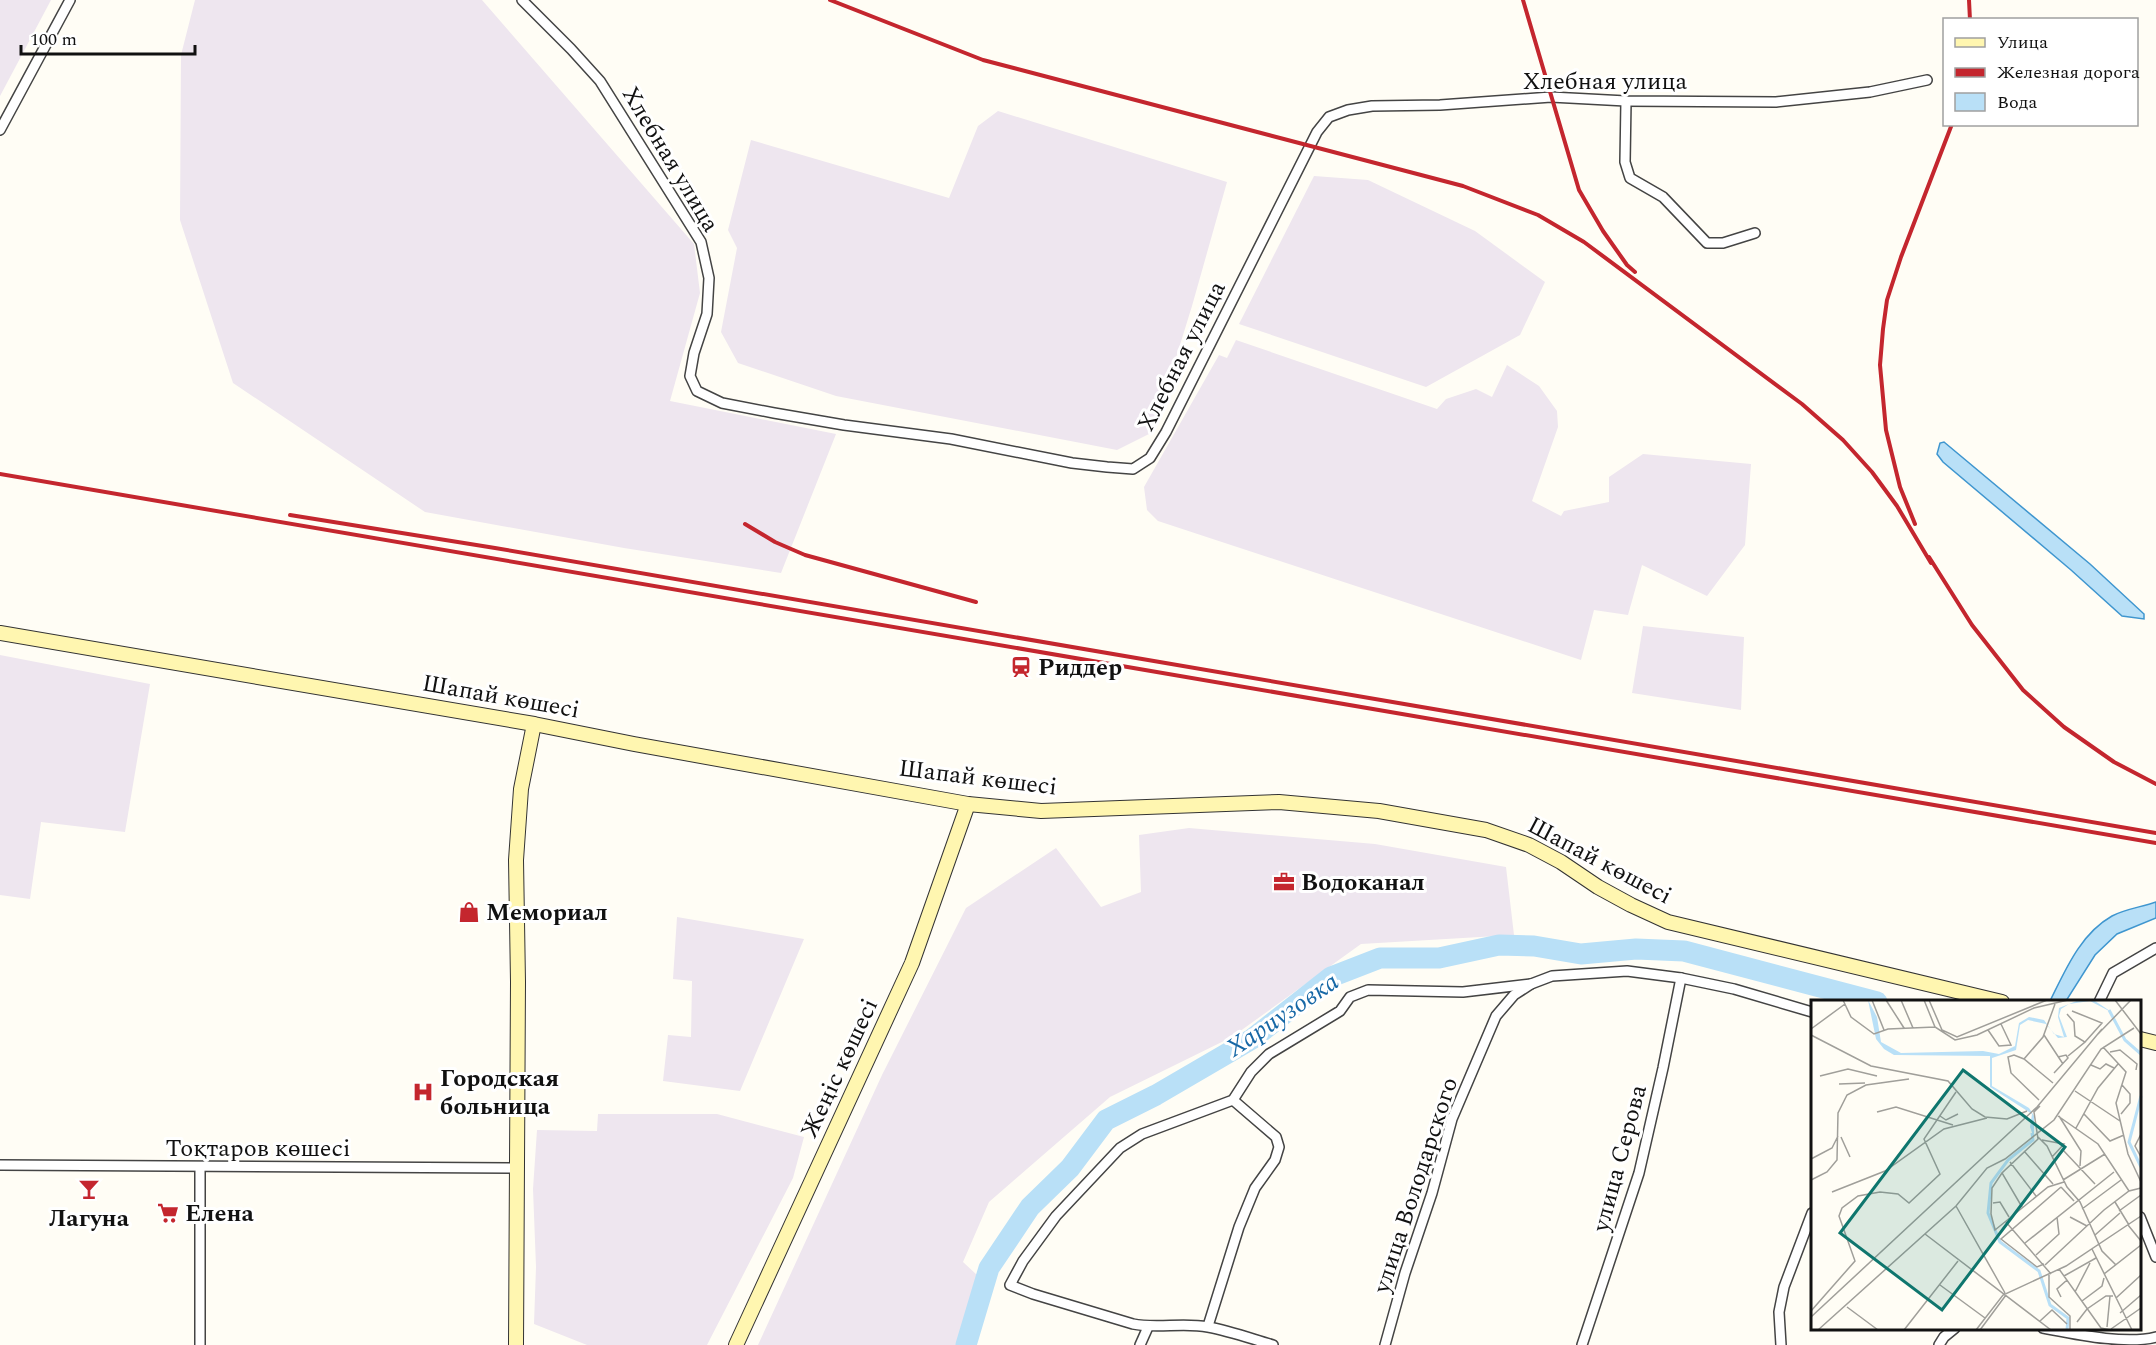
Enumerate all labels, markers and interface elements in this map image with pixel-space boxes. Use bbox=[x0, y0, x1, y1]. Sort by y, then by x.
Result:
scale bar bbox=[21, 18, 195, 56]
legend bbox=[1943, 18, 2138, 126]
text: 100 m bbox=[30, 26, 77, 53]
text: Улица bbox=[1997, 29, 2048, 56]
text: Железная дорога bbox=[1997, 59, 2140, 86]
street label: Хлебная улица bbox=[1523, 64, 1688, 100]
street label: Хлебная улица bbox=[612, 80, 728, 240]
text: Вода bbox=[1997, 89, 2037, 116]
street label: Хлебная улица bbox=[1128, 275, 1235, 438]
place label: Риддер bbox=[1038, 650, 1122, 686]
station icon: Риддер bbox=[1009, 655, 1033, 679]
street label: Шапай көшесі bbox=[419, 665, 582, 729]
street label: Шапай көшесі bbox=[897, 750, 1059, 806]
street label: Шапай көшесі bbox=[1521, 808, 1678, 914]
place label: Водоканал bbox=[1301, 865, 1425, 901]
office icon: Водоканал bbox=[1272, 870, 1296, 894]
place label: Мемориал bbox=[486, 895, 608, 931]
shop icon: Мемориал bbox=[457, 900, 481, 924]
water label: Хариузовка bbox=[1217, 962, 1347, 1068]
street label: Жеңіс көшесі bbox=[792, 993, 888, 1144]
inset map bbox=[1811, 1000, 2141, 1330]
place label: Городская больница bbox=[440, 1061, 559, 1125]
street label: улица Володарского bbox=[1364, 1073, 1468, 1299]
hospital icon: Городская больница bbox=[411, 1080, 435, 1104]
street label: улица Серова bbox=[1583, 1080, 1657, 1237]
street label: Тоқтаров көшесі bbox=[166, 1131, 350, 1167]
bar icon: Лагуна bbox=[77, 1177, 101, 1201]
place label: Елена bbox=[185, 1196, 255, 1232]
place label: Лагуна bbox=[49, 1201, 130, 1237]
supermarket icon: Елена bbox=[156, 1201, 180, 1225]

